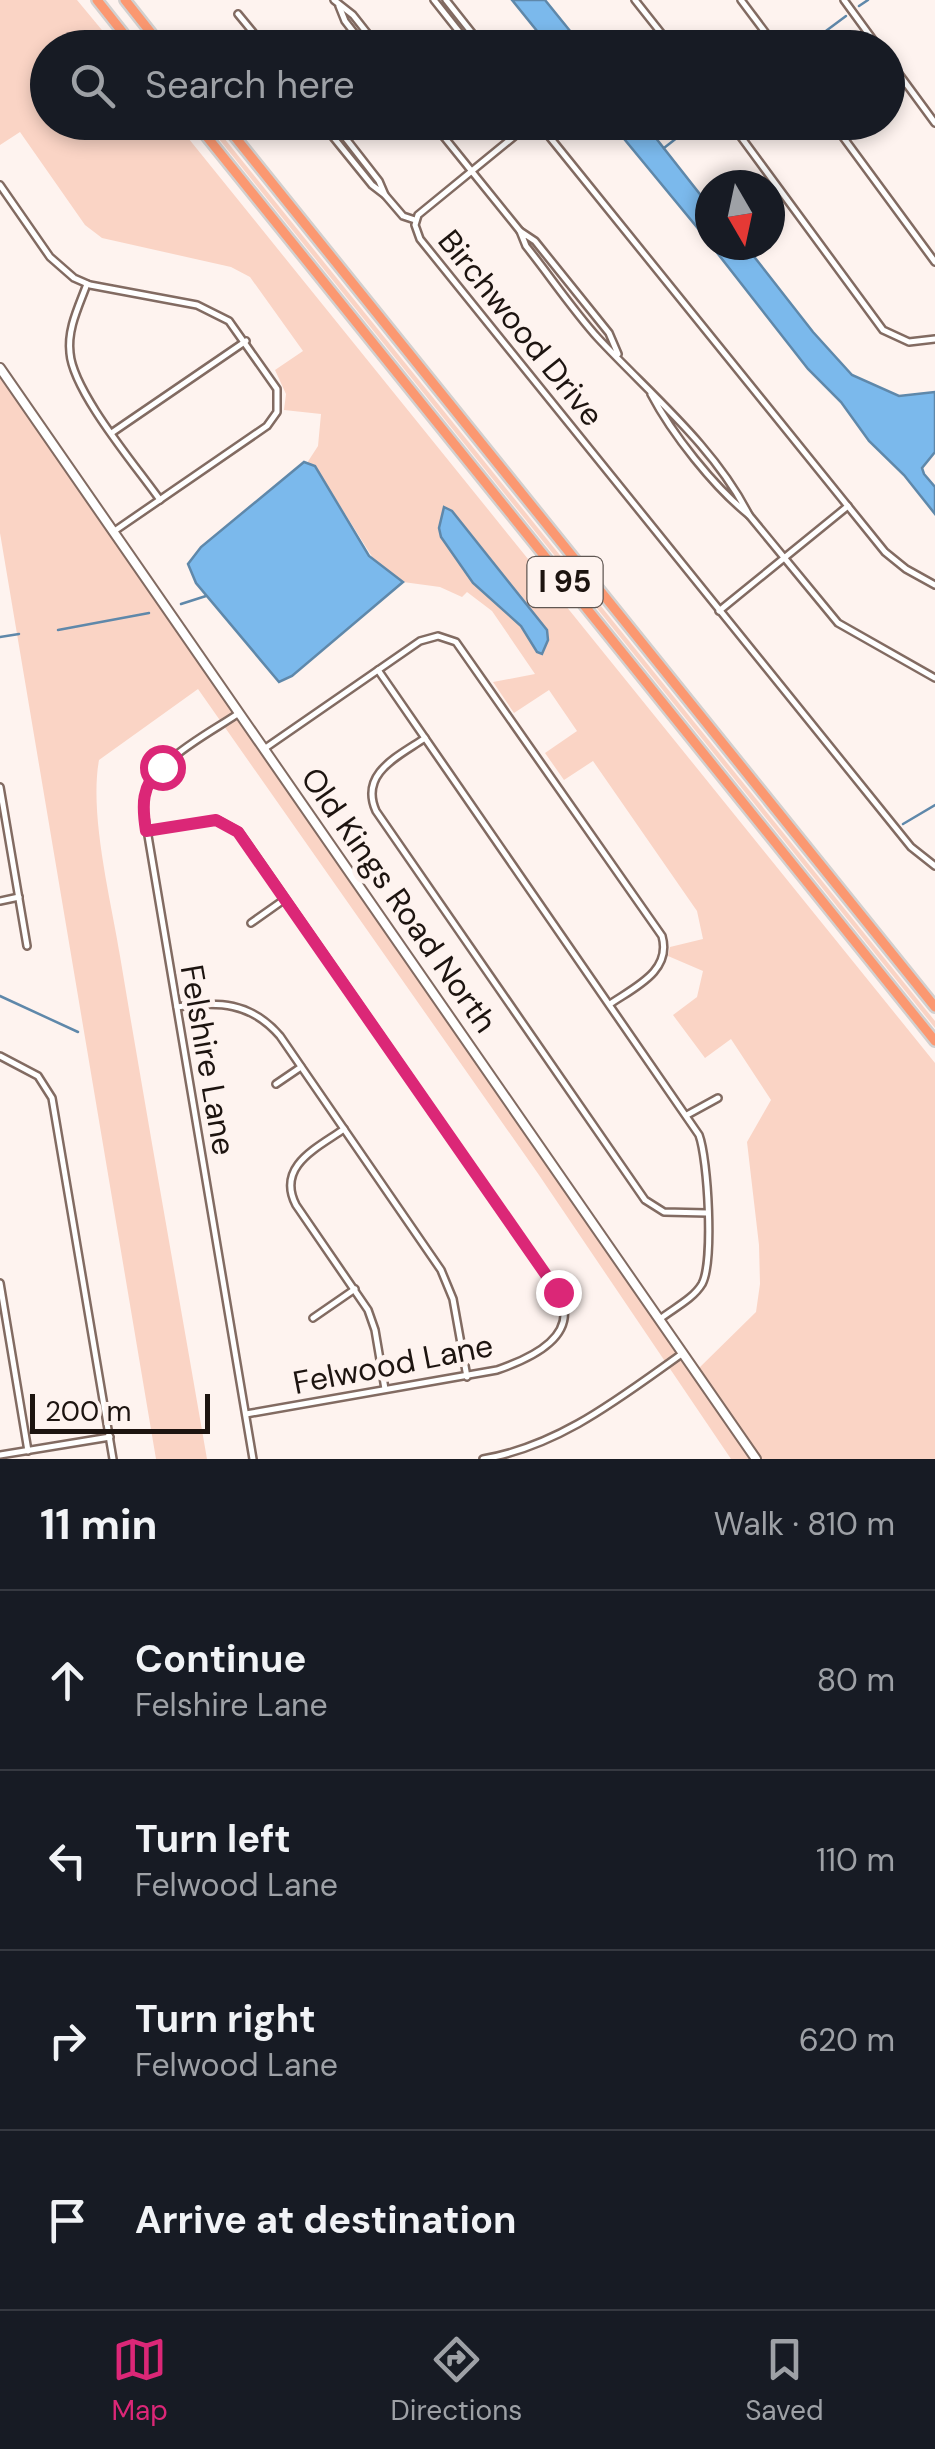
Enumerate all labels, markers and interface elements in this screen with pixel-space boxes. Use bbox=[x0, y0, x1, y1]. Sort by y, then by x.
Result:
search box bbox=[30, 30, 905, 140]
icon: search bbox=[65, 58, 120, 113]
text: Search here bbox=[145, 60, 355, 110]
north arrow bbox=[695, 170, 785, 260]
street label: Birchwood Drive bbox=[429, 221, 613, 435]
road number: I 95 bbox=[528, 557, 602, 607]
route start bbox=[140, 745, 186, 791]
street label: Old Kings Road North bbox=[292, 759, 506, 1041]
street label: Felshire Lane bbox=[171, 961, 245, 1159]
route end bbox=[536, 1270, 582, 1316]
street label: Felwood Lane bbox=[289, 1324, 497, 1404]
scale bar bbox=[30, 1389, 210, 1434]
text: 200 m bbox=[45, 1393, 132, 1430]
text: 11 min bbox=[40, 1497, 157, 1552]
text: Walk · 810 m bbox=[714, 1503, 895, 1545]
text: Continue bbox=[135, 1634, 306, 1684]
icon: ahead bbox=[40, 1653, 95, 1708]
text: 80 m bbox=[817, 1659, 895, 1701]
text: Felshire Lane bbox=[135, 1684, 328, 1726]
text: Turn left bbox=[135, 1814, 291, 1864]
icon: left bbox=[40, 1833, 95, 1888]
text: 110 m bbox=[816, 1839, 895, 1881]
text: Felwood Lane bbox=[135, 1864, 338, 1906]
text: Turn right bbox=[135, 1994, 316, 2044]
icon: right bbox=[40, 2013, 95, 2068]
text: 620 m bbox=[799, 2019, 895, 2061]
text: Felwood Lane bbox=[135, 2044, 338, 2086]
icon: arrive bbox=[40, 2193, 95, 2248]
text: Arrive at destination bbox=[135, 2195, 517, 2245]
tab: Map bbox=[111, 2332, 168, 2429]
tab: Directions bbox=[391, 2332, 522, 2429]
tab: Saved bbox=[745, 2332, 824, 2429]

